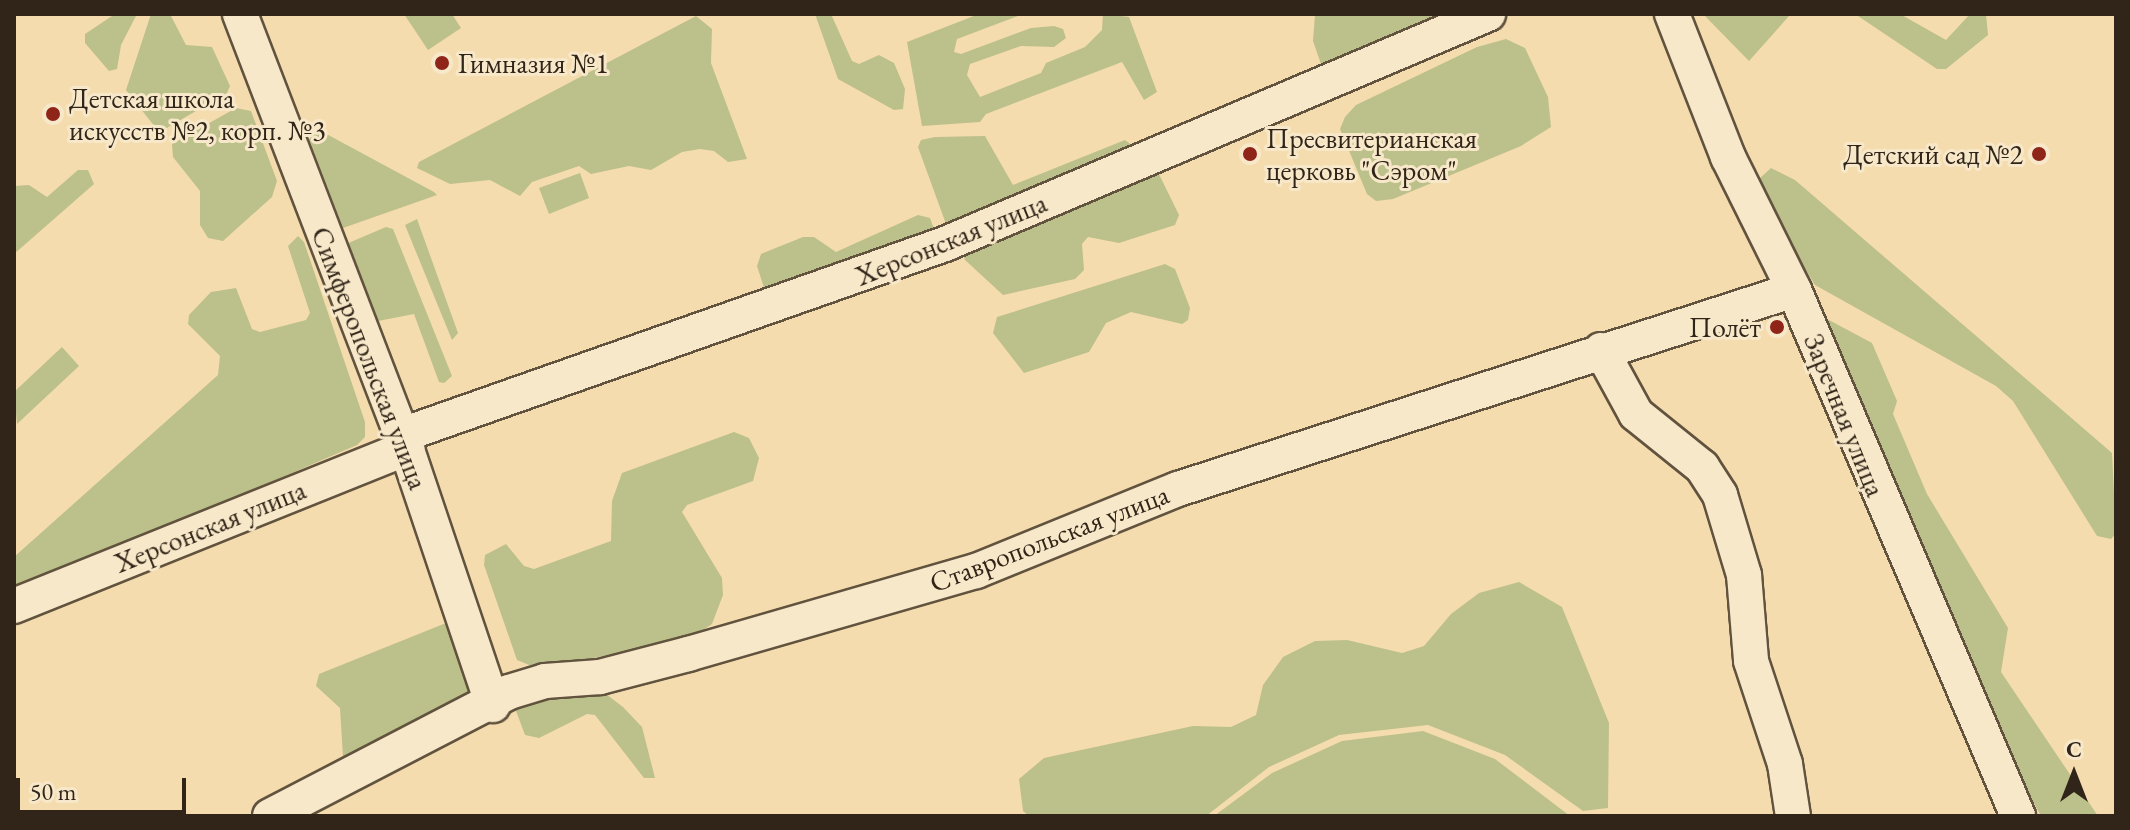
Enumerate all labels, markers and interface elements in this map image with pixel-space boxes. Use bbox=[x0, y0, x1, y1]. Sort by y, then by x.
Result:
place label: Гимназия №1 bbox=[458, 46, 609, 80]
marker: Гимназия №1 bbox=[433, 54, 451, 72]
place label: Детская школа искусств №2, корп. №3 bbox=[69, 81, 326, 147]
marker: Детская школа искусств №2, корп. №3 bbox=[44, 105, 62, 123]
place label: Пресвитерианская церковь "Сэром" bbox=[1266, 121, 1477, 187]
place label: Детский сад №2 bbox=[1843, 137, 2023, 171]
marker: Пресвитерианская церковь "Сэром" bbox=[1241, 145, 1259, 163]
marker: Детский сад №2 bbox=[2030, 145, 2048, 163]
street label: Херсонская улица bbox=[851, 185, 1051, 293]
street label: Симферопольская улица bbox=[304, 222, 436, 494]
place label: Полёт bbox=[1689, 310, 1761, 344]
marker: Полёт bbox=[1768, 318, 1786, 336]
street label: Заречная улица bbox=[1797, 329, 1893, 501]
street label: Херсонская улица bbox=[110, 472, 310, 580]
street label: Ставропольская улица bbox=[925, 477, 1173, 599]
north arrow bbox=[2034, 734, 2114, 814]
text: С bbox=[2066, 735, 2082, 764]
scale bar bbox=[20, 762, 190, 812]
text: 50 m bbox=[30, 776, 77, 807]

